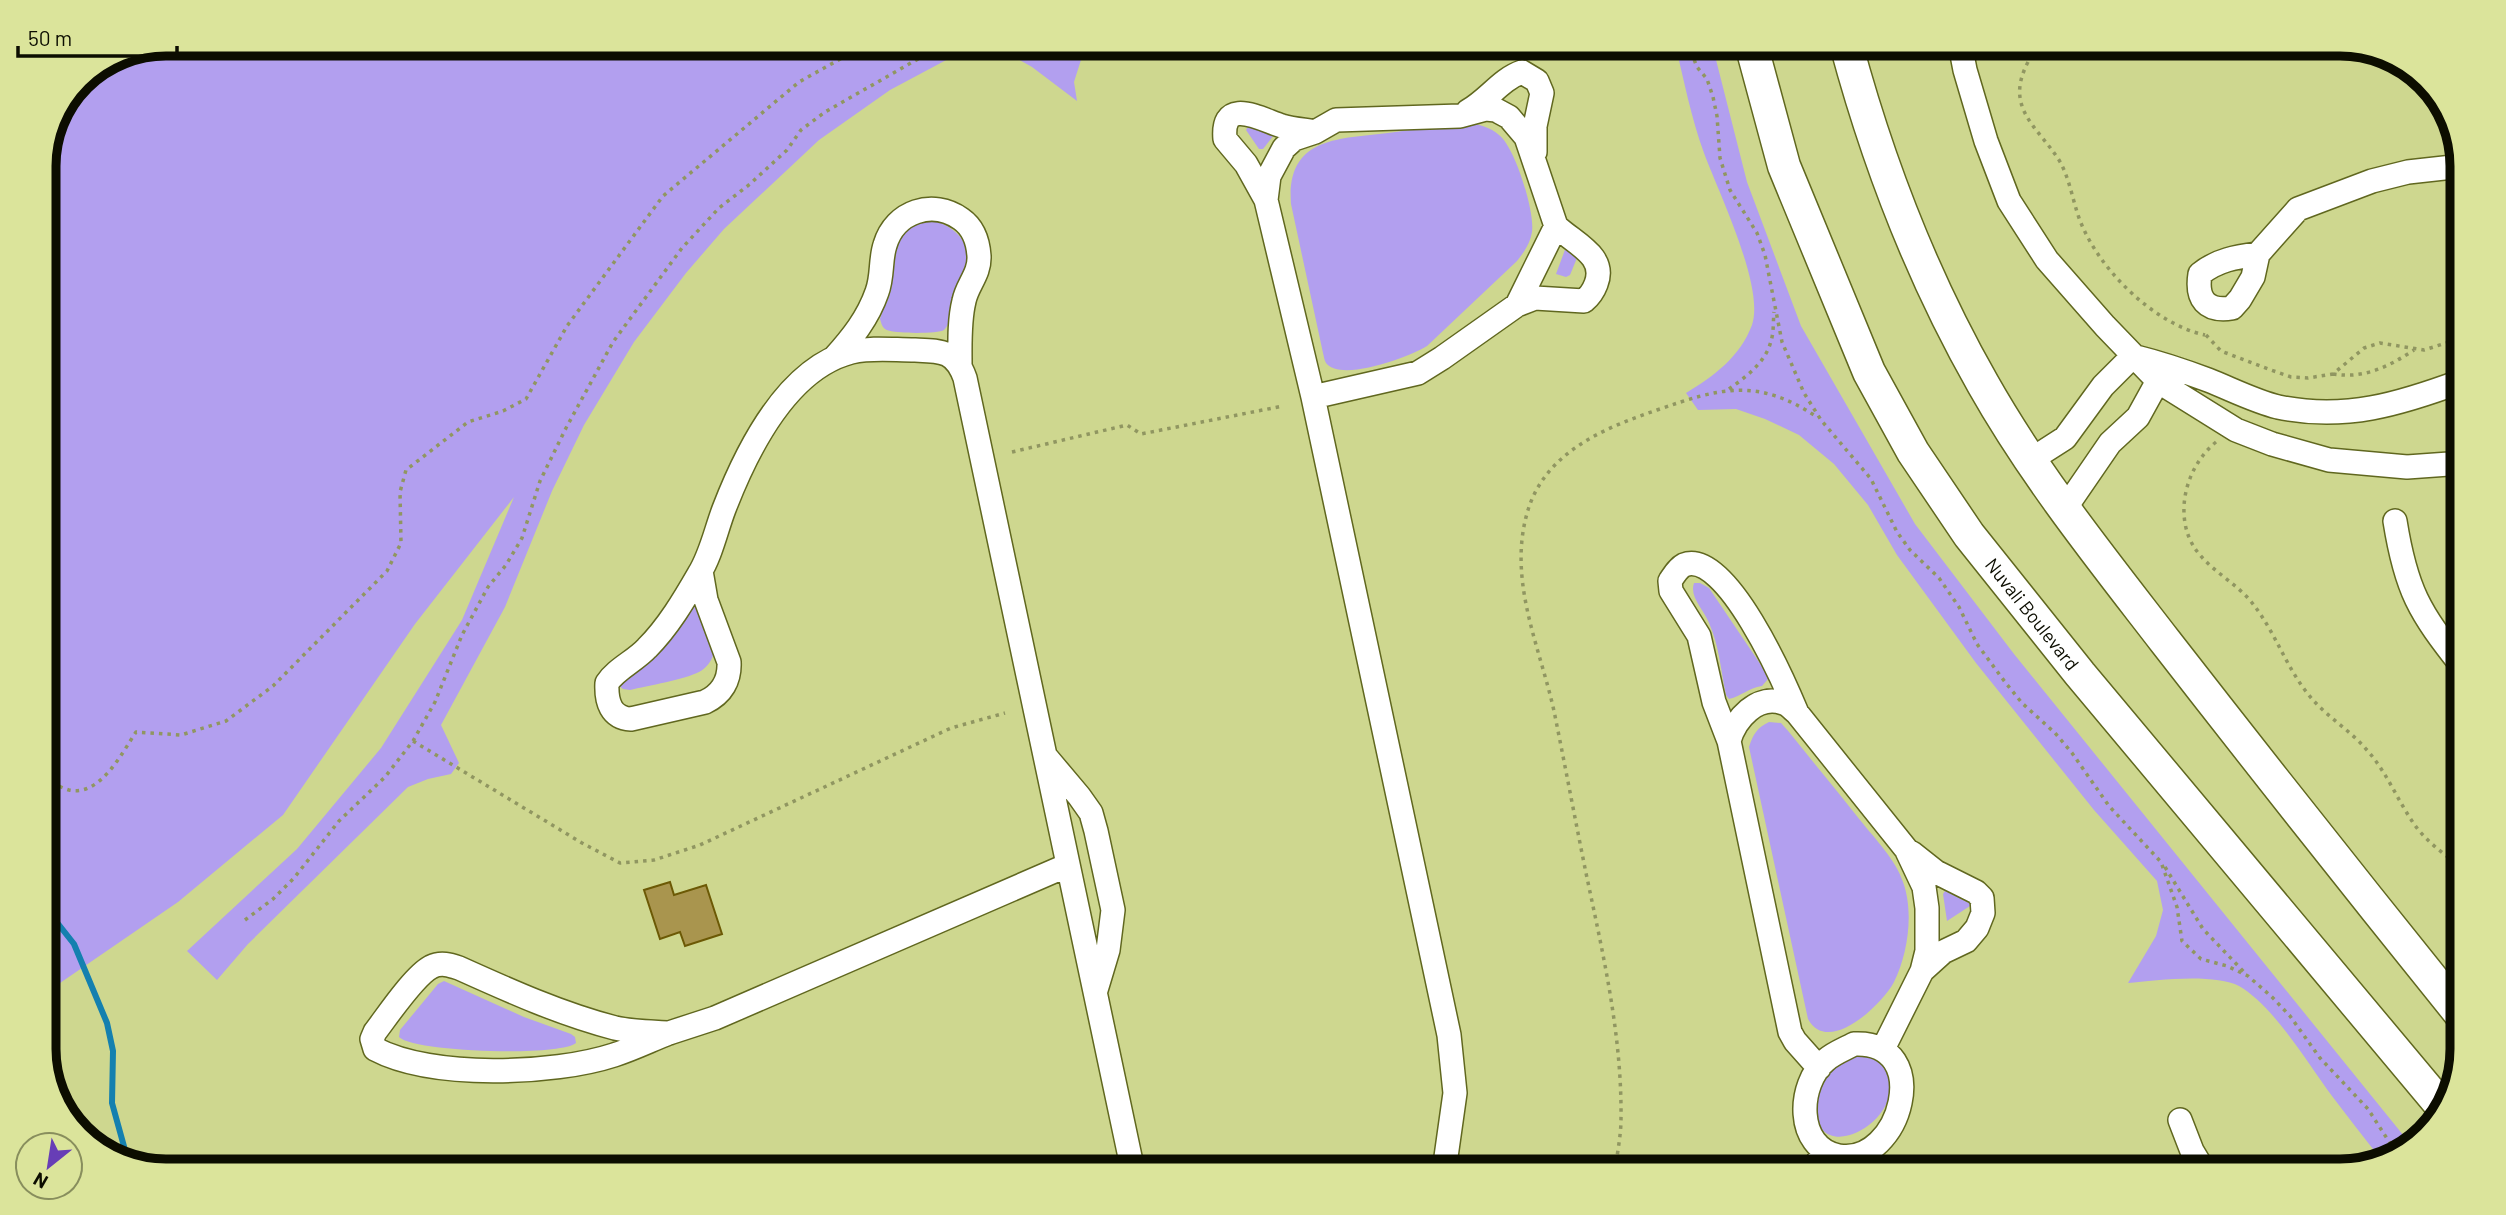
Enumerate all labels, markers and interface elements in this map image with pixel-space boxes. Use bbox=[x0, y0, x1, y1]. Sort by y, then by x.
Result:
scale bar bbox=[18, 14, 177, 58]
text: 50 m bbox=[28, 25, 72, 50]
street label: Nuvali Boulevard bbox=[1981, 553, 2084, 675]
north arrow bbox=[14, 1131, 84, 1201]
text: N bbox=[29, 1168, 51, 1194]

